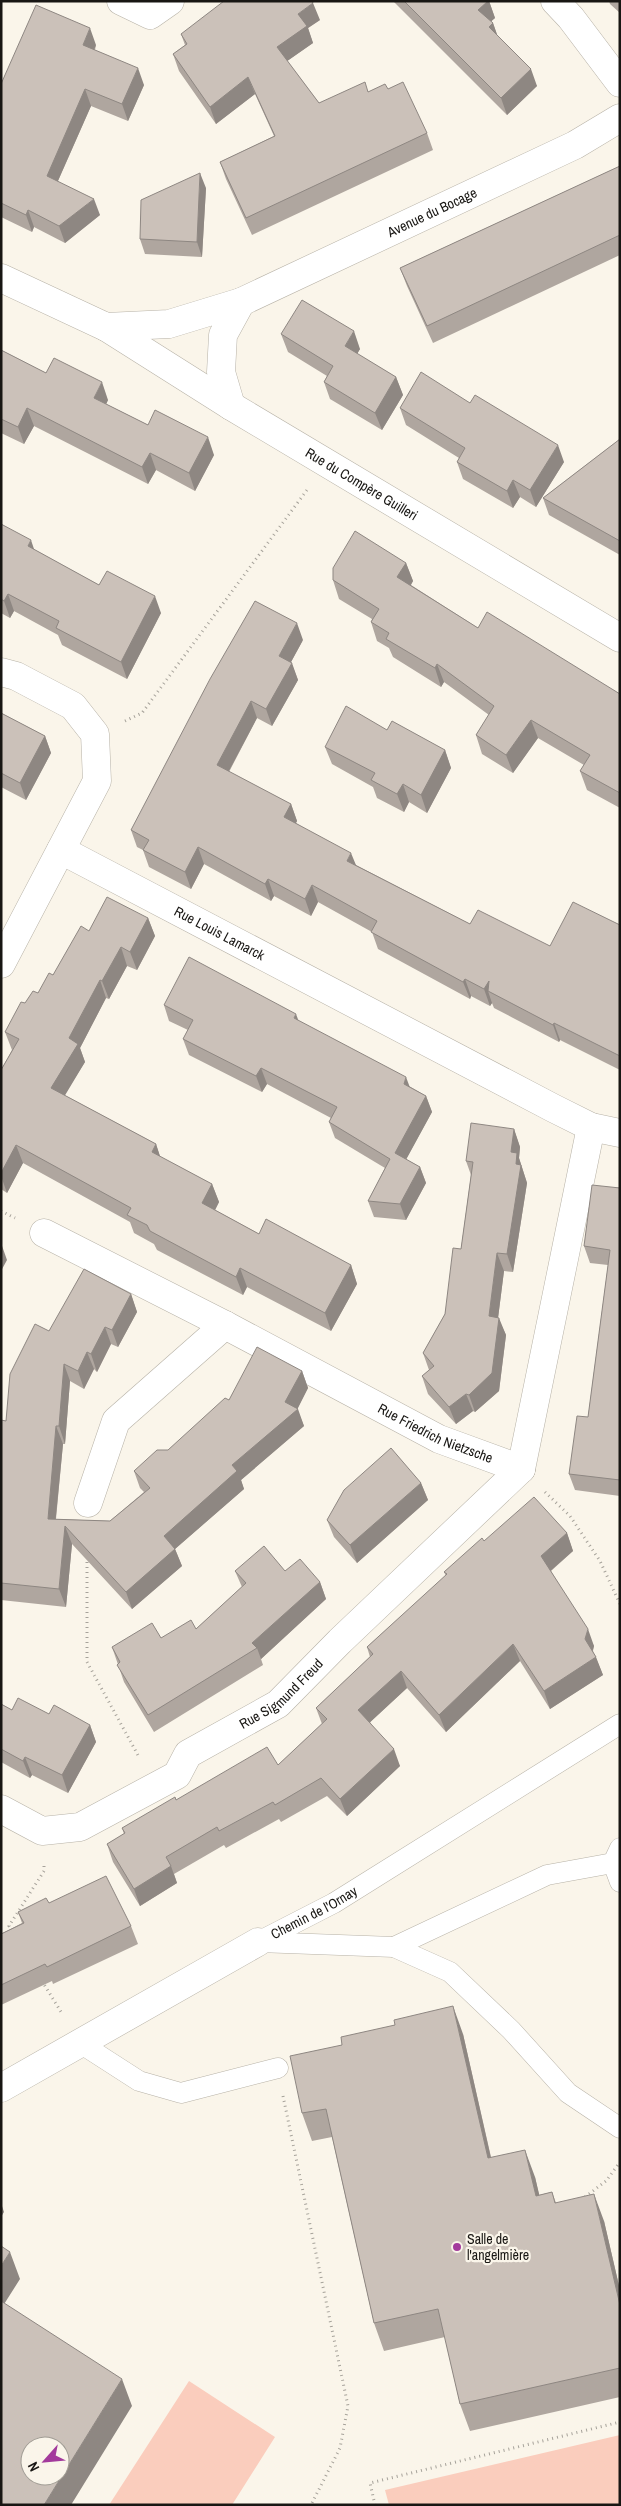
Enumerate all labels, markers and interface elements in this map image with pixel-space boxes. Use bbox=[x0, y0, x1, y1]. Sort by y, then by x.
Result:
street label: Avenue du Bocage bbox=[383, 183, 480, 241]
street label: Rue du Compère Guilleri bbox=[302, 443, 421, 524]
street label: Rue Louis Lamarck bbox=[171, 902, 268, 964]
street label: Rue Friedrich Nietzsche bbox=[375, 1399, 495, 1467]
street label: Rue Sigmund Freud bbox=[236, 1655, 327, 1733]
street label: Chemin de l'Ornay bbox=[268, 1882, 361, 1943]
place label: Salle de l'angelmière bbox=[467, 2230, 529, 2264]
marker: Salle de l'angelmière bbox=[451, 2241, 463, 2253]
north arrow bbox=[20, 2436, 70, 2486]
text: N bbox=[24, 2459, 43, 2475]

